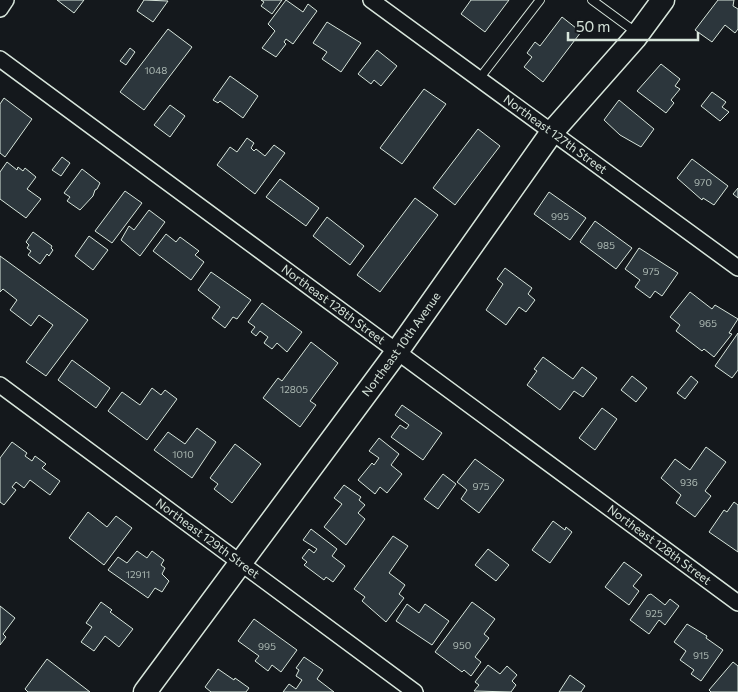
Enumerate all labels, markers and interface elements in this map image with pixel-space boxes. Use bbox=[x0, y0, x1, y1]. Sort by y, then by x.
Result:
scale bar bbox=[568, 10, 698, 42]
text: 50 m bbox=[576, 17, 610, 35]
house number: 1048 bbox=[145, 64, 167, 76]
street label: Northeast 127th Street bbox=[501, 91, 610, 176]
house number: 970 bbox=[694, 176, 712, 188]
house number: 995 bbox=[551, 210, 569, 222]
house number: 985 bbox=[597, 239, 615, 251]
street label: Northeast 128th Street bbox=[279, 261, 388, 347]
house number: 975 bbox=[642, 265, 660, 277]
street label: Northeast 10th Avenue bbox=[358, 289, 443, 399]
house number: 965 bbox=[699, 317, 717, 329]
house number: 12805 bbox=[280, 383, 308, 395]
house number: 1010 bbox=[172, 448, 194, 460]
house number: 936 bbox=[680, 476, 698, 488]
house number: 975 bbox=[472, 480, 490, 492]
street label: Northeast 129th Street bbox=[153, 495, 263, 581]
street label: Northeast 128th Street bbox=[605, 501, 714, 587]
house number: 12911 bbox=[126, 568, 150, 580]
house number: 925 bbox=[645, 607, 663, 619]
house number: 950 bbox=[453, 639, 471, 651]
house number: 995 bbox=[258, 640, 276, 652]
house number: 915 bbox=[693, 649, 709, 661]

